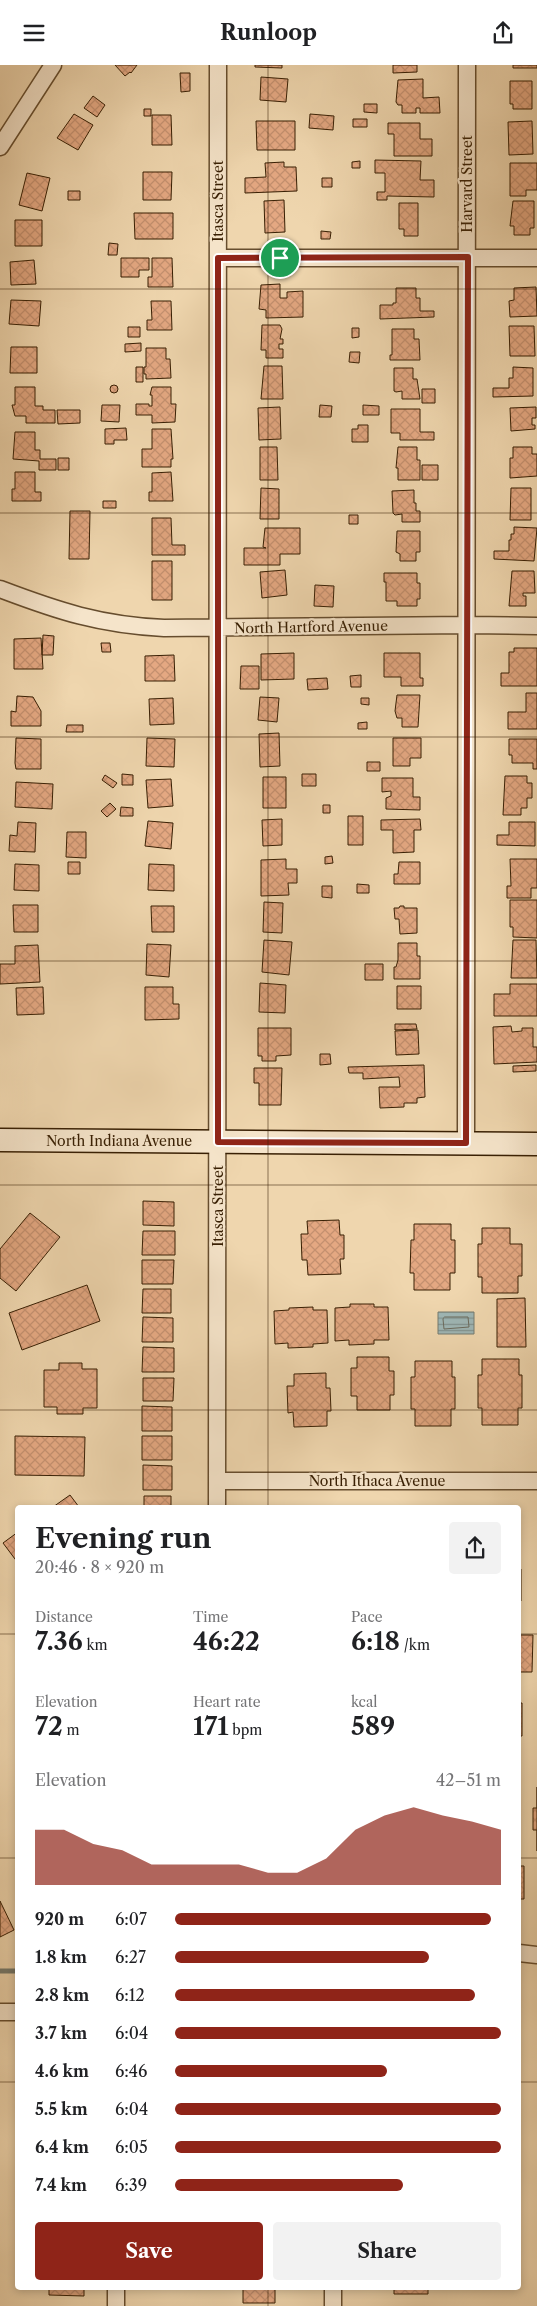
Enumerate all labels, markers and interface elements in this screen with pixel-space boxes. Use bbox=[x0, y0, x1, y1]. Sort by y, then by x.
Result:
icon: menu bbox=[20, 19, 48, 47]
text: Runloop bbox=[220, 19, 317, 46]
icon: share bbox=[489, 19, 517, 47]
street label: Harvard Street bbox=[458, 135, 476, 233]
street label: Itasca Street bbox=[209, 160, 227, 242]
pin bbox=[259, 237, 301, 279]
icon: arrive bbox=[266, 244, 294, 272]
street label: North Hartford Avenue bbox=[234, 617, 388, 637]
street label: North Indiana Avenue bbox=[46, 1132, 192, 1150]
street label: Itasca Street bbox=[209, 1165, 227, 1247]
street label: North Ithaca Avenue bbox=[309, 1472, 446, 1490]
text: Evening run bbox=[35, 1521, 211, 1555]
button: share bbox=[449, 1522, 501, 1574]
text: 20:46 · 8 × 920 m bbox=[35, 1557, 164, 1577]
text: Distance bbox=[35, 1608, 93, 1626]
text: Time bbox=[193, 1608, 228, 1626]
text: Pace bbox=[351, 1608, 383, 1626]
text: 7.36 bbox=[35, 1626, 83, 1657]
text: 46:22 bbox=[193, 1626, 260, 1657]
text: 6:18 bbox=[351, 1626, 400, 1657]
text: km bbox=[83, 1636, 108, 1654]
text: /km bbox=[400, 1636, 430, 1654]
text: Elevation bbox=[35, 1693, 98, 1711]
text: Heart rate bbox=[193, 1693, 260, 1711]
text: kcal bbox=[351, 1693, 377, 1711]
text: 72 bbox=[35, 1711, 63, 1742]
text: 171 bbox=[193, 1711, 229, 1742]
text: 589 bbox=[351, 1711, 395, 1742]
text: m bbox=[63, 1721, 80, 1739]
text: bpm bbox=[229, 1721, 262, 1739]
text: Elevation bbox=[35, 1770, 106, 1790]
text: 42–51 m bbox=[436, 1770, 501, 1790]
text: 920 m bbox=[35, 1909, 84, 1929]
text: 6:07 bbox=[115, 1909, 147, 1929]
text: 1.8 km bbox=[35, 1947, 87, 1967]
text: 6:27 bbox=[115, 1947, 146, 1967]
text: 2.8 km bbox=[35, 1985, 89, 2005]
text: 6:12 bbox=[115, 1985, 145, 2005]
text: 3.7 km bbox=[35, 2023, 87, 2043]
text: 6:04 bbox=[115, 2023, 148, 2043]
text: 4.6 km bbox=[35, 2061, 89, 2081]
text: 6:46 bbox=[115, 2061, 147, 2081]
text: 5.5 km bbox=[35, 2099, 88, 2119]
text: 6:04 bbox=[115, 2099, 148, 2119]
text: 6.4 km bbox=[35, 2137, 89, 2157]
text: 6:05 bbox=[115, 2137, 148, 2157]
text: 7.4 km bbox=[35, 2175, 87, 2195]
text: 6:39 bbox=[115, 2175, 147, 2195]
button: Save bbox=[35, 2222, 263, 2280]
button: Share bbox=[273, 2222, 501, 2280]

